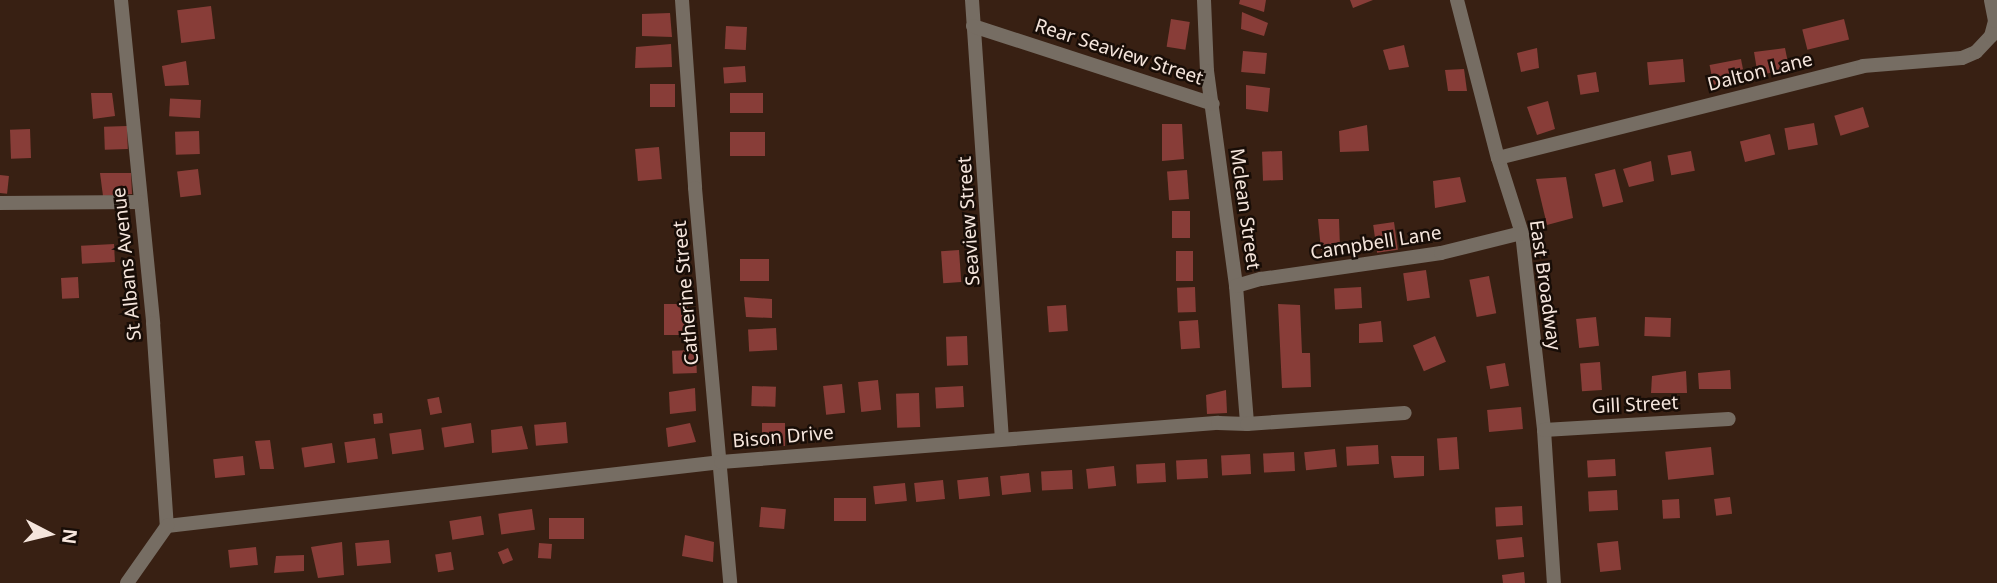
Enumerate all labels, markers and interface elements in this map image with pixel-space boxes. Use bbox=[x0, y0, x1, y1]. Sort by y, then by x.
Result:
street label: Rear Seaview Street bbox=[1032, 14, 1206, 90]
street label: Dalton Lane bbox=[1705, 48, 1815, 96]
street label: Mclean Street bbox=[1225, 147, 1265, 271]
street label: Seaview Street bbox=[953, 156, 985, 286]
street label: St Albans Avenue bbox=[108, 186, 146, 342]
street label: East Broadway bbox=[1525, 219, 1565, 351]
street label: Catherine Street bbox=[668, 220, 704, 366]
street label: Campbell Lane bbox=[1309, 221, 1443, 265]
street label: Gill Street bbox=[1591, 391, 1679, 419]
street label: Bison Drive bbox=[731, 421, 835, 453]
north arrow bbox=[14, 499, 84, 569]
text: N bbox=[56, 527, 84, 546]

